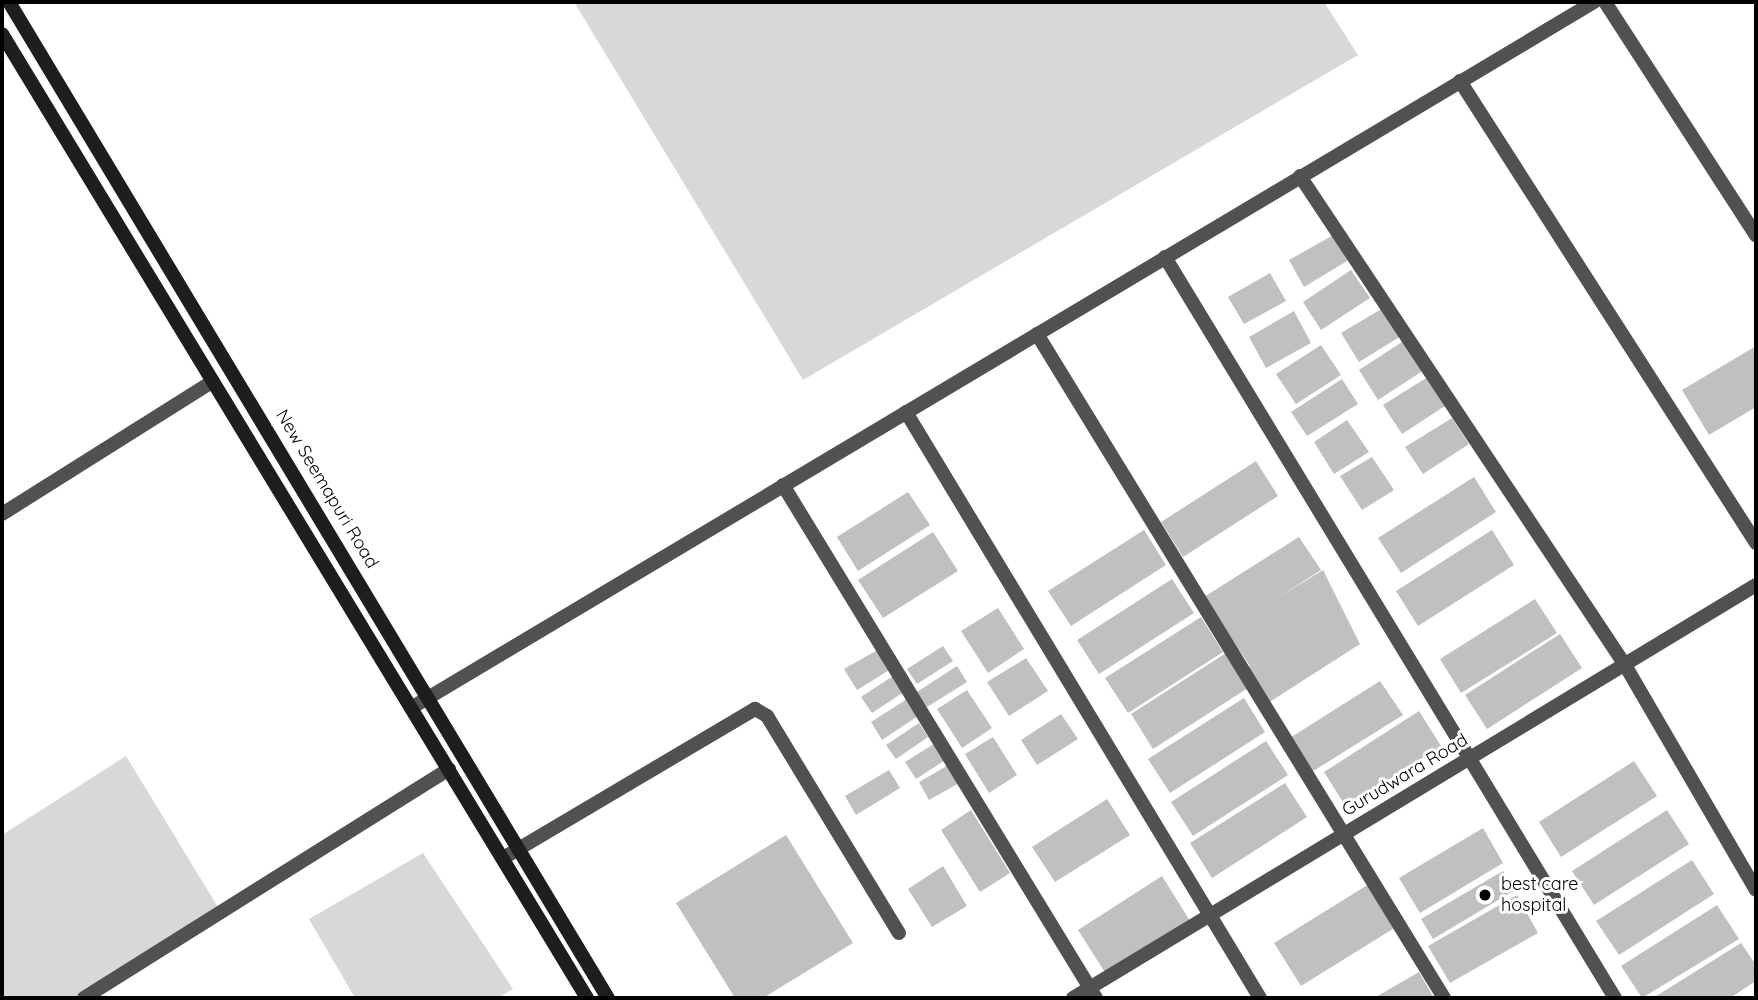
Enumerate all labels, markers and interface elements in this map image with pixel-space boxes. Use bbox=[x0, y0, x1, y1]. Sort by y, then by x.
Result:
street label: New Seemapuri Road bbox=[271, 406, 383, 572]
street label: Gurudwara Road bbox=[1338, 729, 1472, 821]
place label: best care hospital bbox=[1501, 874, 1578, 917]
marker: best care hospital bbox=[1475, 885, 1495, 905]

